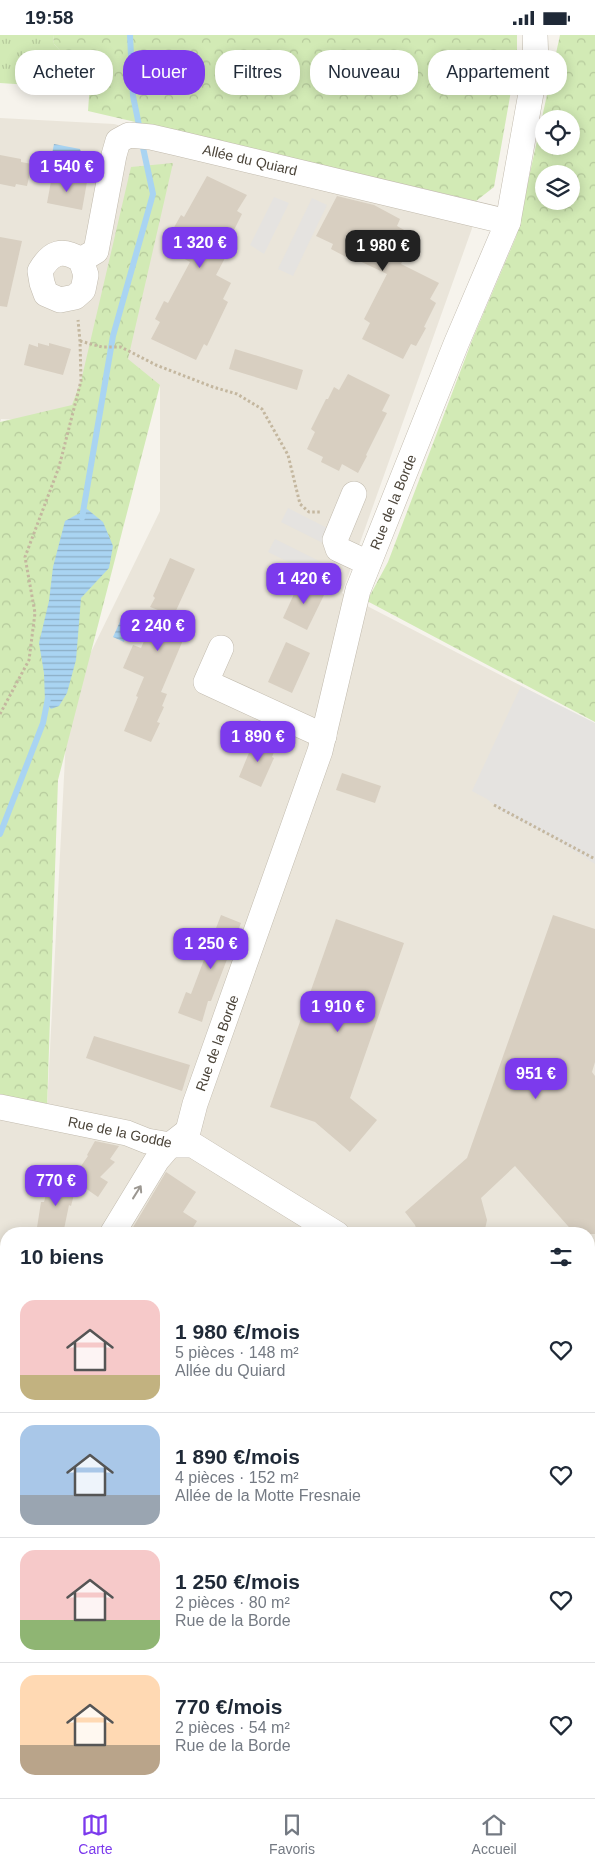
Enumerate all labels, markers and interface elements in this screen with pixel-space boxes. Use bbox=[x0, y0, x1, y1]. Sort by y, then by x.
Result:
text: 19:58 bbox=[25, 7, 74, 28]
chip: Acheter bbox=[15, 50, 113, 95]
chip: Louer bbox=[123, 50, 205, 95]
chip: Filtres bbox=[215, 50, 300, 95]
chip: Nouveau bbox=[310, 50, 418, 95]
chip: Appartement bbox=[428, 50, 567, 95]
map controls bbox=[535, 110, 580, 210]
button: locate bbox=[535, 110, 580, 155]
street label: Allée du Quiard bbox=[201, 141, 299, 179]
pin: 1 540 € bbox=[21, 151, 113, 193]
text: 1 540 € bbox=[40, 158, 94, 175]
button: layers bbox=[535, 165, 580, 210]
pin: 1 320 € bbox=[154, 227, 246, 269]
pin: 1 980 € bbox=[337, 229, 429, 272]
text: 1 320 € bbox=[173, 234, 227, 251]
text: 1 980 € bbox=[356, 237, 410, 254]
street label: Rue de la Borde bbox=[367, 452, 419, 552]
pin: 1 420 € bbox=[258, 563, 350, 605]
text: 1 420 € bbox=[277, 570, 331, 587]
pin: 2 240 € bbox=[112, 609, 204, 652]
text: 2 240 € bbox=[131, 617, 185, 634]
pin: 1 890 € bbox=[212, 721, 304, 763]
text: 1 890 € bbox=[231, 728, 285, 745]
pin: 1 250 € bbox=[165, 927, 257, 970]
text: 1 250 € bbox=[184, 935, 238, 952]
pin: 1 910 € bbox=[292, 991, 384, 1033]
street label: Rue de la Borde bbox=[192, 993, 242, 1093]
text: 1 910 € bbox=[311, 998, 365, 1015]
pin: 951 € bbox=[501, 1057, 571, 1100]
text: 951 € bbox=[516, 1065, 556, 1082]
street label: Rue de la Godde bbox=[67, 1113, 174, 1151]
pin: 770 € bbox=[21, 1165, 91, 1207]
text: 770 € bbox=[36, 1172, 76, 1189]
one-way arrow bbox=[133, 1186, 143, 1200]
icon: filters bbox=[547, 1243, 575, 1271]
text: 10 biens bbox=[20, 1245, 104, 1268]
icon: home bbox=[60, 1320, 120, 1380]
text: 1 980 €/mois bbox=[175, 1320, 300, 1343]
icon: heart bbox=[547, 1336, 575, 1364]
text: 5 pièces · 148 m² bbox=[175, 1344, 299, 1361]
text: Allée du Quiard bbox=[175, 1362, 285, 1379]
icon: home bbox=[60, 1445, 120, 1505]
text: 1 890 €/mois bbox=[175, 1445, 300, 1468]
icon: heart bbox=[547, 1461, 575, 1489]
text: 4 pièces · 152 m² bbox=[175, 1469, 299, 1486]
text: Allée de la Motte Fresnaie bbox=[175, 1487, 361, 1504]
icon: home bbox=[60, 1570, 120, 1630]
text: 1 250 €/mois bbox=[175, 1570, 300, 1593]
icon: heart bbox=[547, 1586, 575, 1614]
text: 2 pièces · 80 m² bbox=[175, 1594, 290, 1611]
text: Rue de la Borde bbox=[175, 1612, 291, 1629]
icon: home bbox=[60, 1695, 120, 1755]
text: 770 €/mois bbox=[175, 1695, 282, 1718]
icon: heart bbox=[547, 1711, 575, 1739]
text: 2 pièces · 54 m² bbox=[175, 1719, 290, 1736]
text: Rue de la Borde bbox=[175, 1737, 291, 1754]
tab: Carte bbox=[78, 1811, 113, 1857]
tab: Favoris bbox=[269, 1811, 315, 1857]
tab: Accueil bbox=[472, 1811, 517, 1857]

